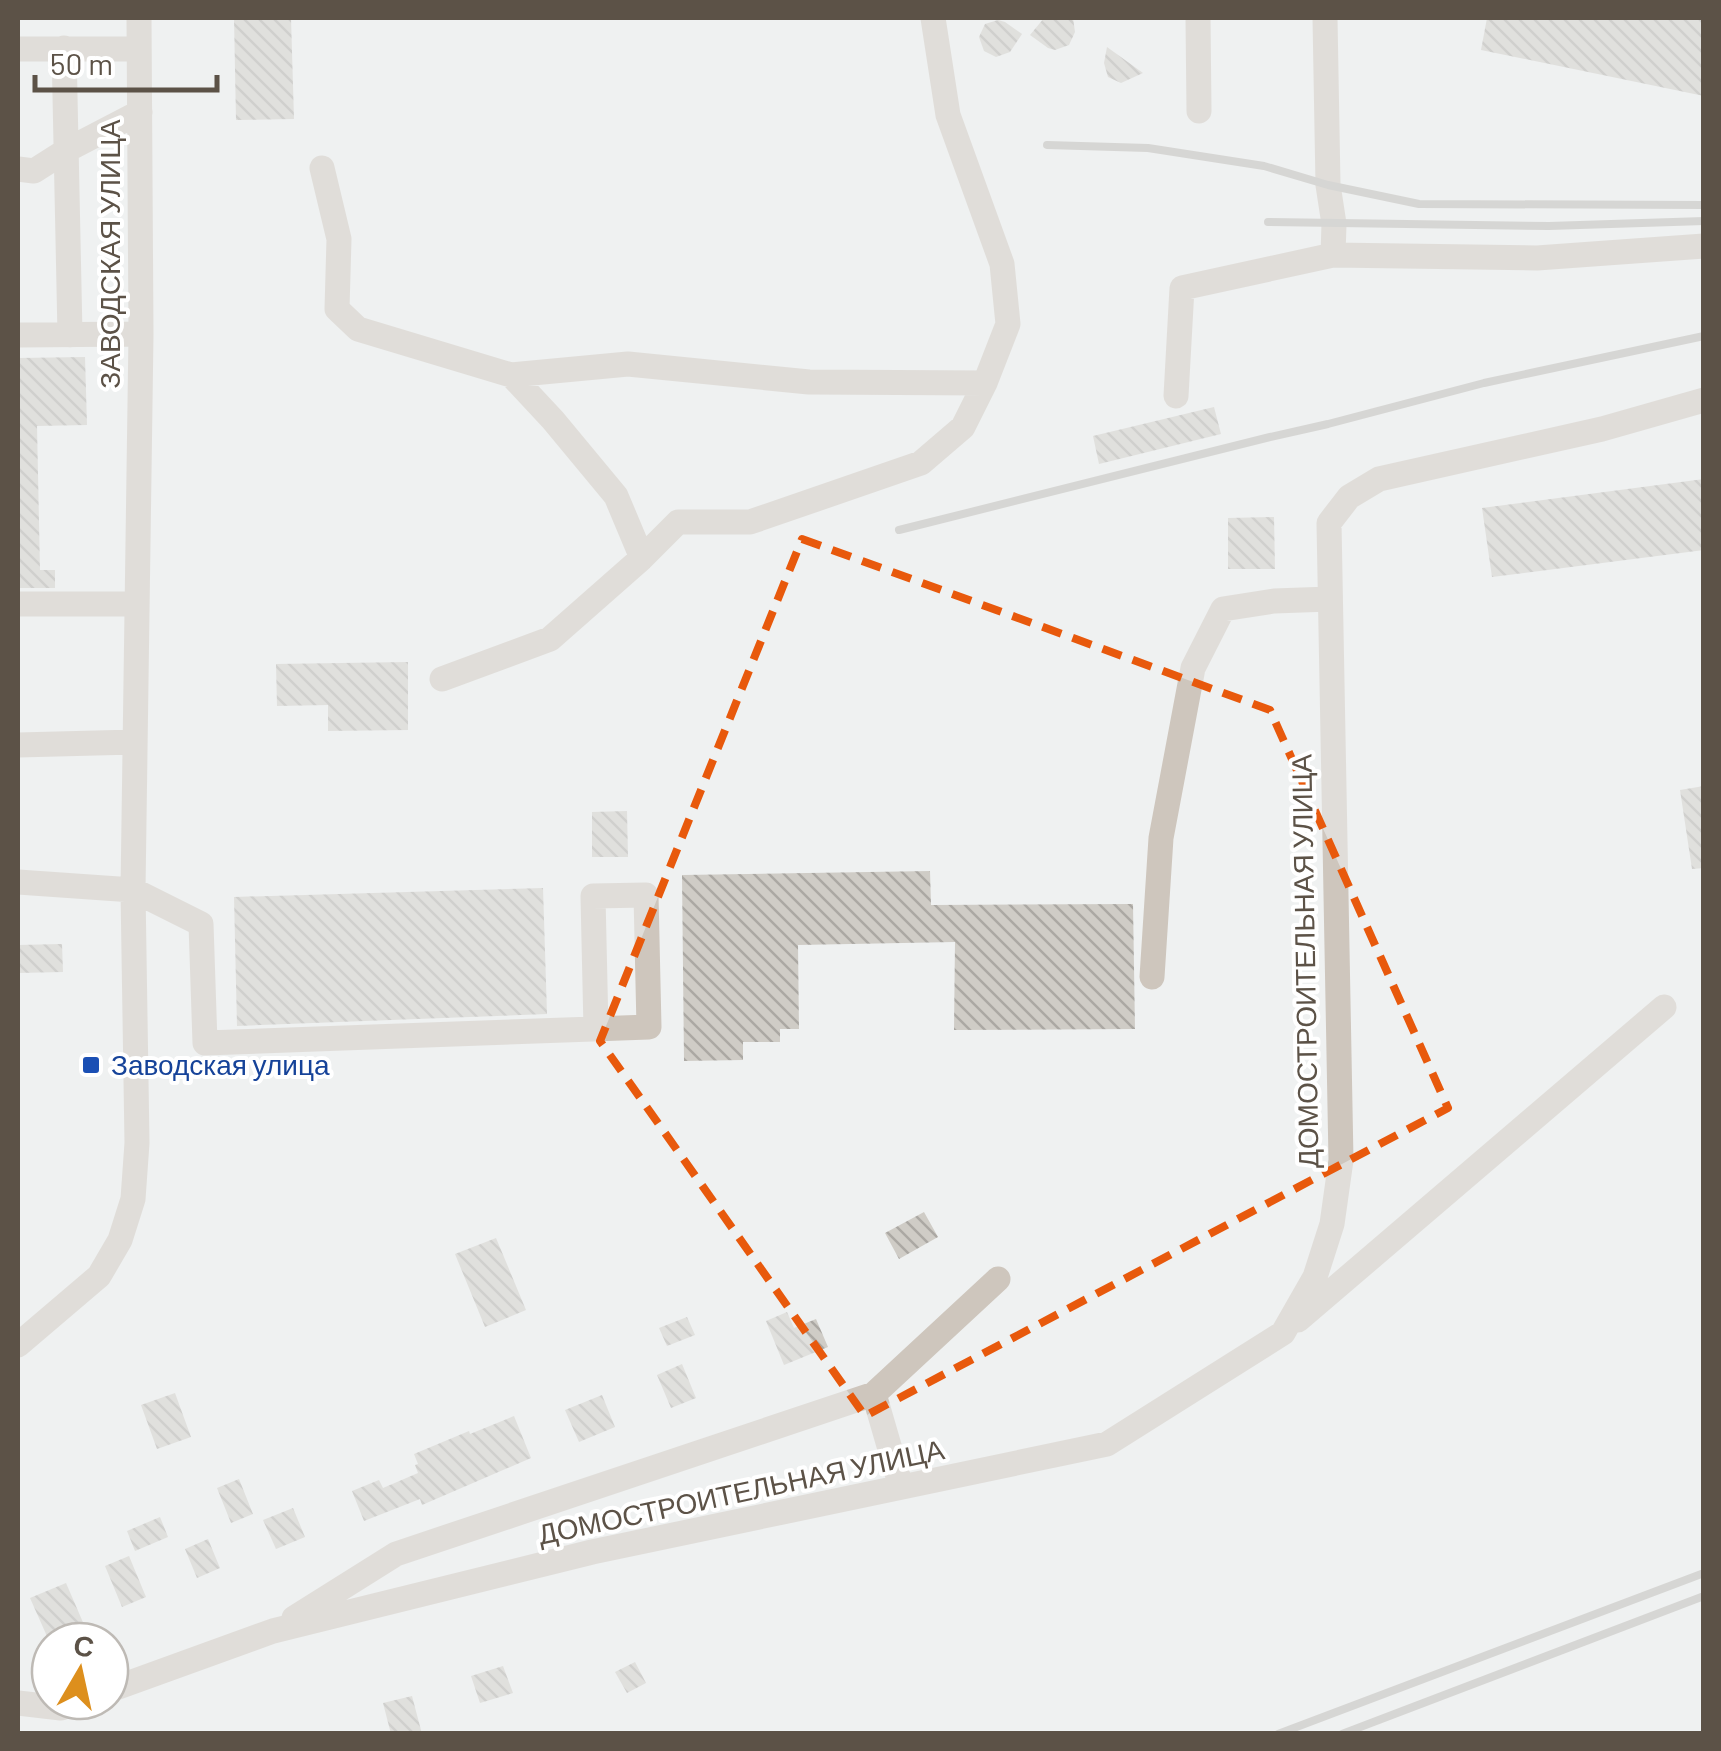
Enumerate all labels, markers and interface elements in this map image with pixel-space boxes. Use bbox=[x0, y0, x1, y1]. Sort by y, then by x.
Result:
scale bar bbox=[35, 30, 218, 92]
text: 50 m bbox=[50, 45, 113, 81]
street label: ЗАВОДСКАЯ УЛИЦА bbox=[92, 119, 126, 389]
street label: ДОМОСТРОИТЕЛЬНАЯ УЛИЦА bbox=[1283, 753, 1325, 1168]
place label: Заводская улица bbox=[111, 1047, 330, 1081]
marker: Заводская улица bbox=[80, 1054, 102, 1076]
street label: ДОМОСТРОИТЕЛЬНАЯ УЛИЦА bbox=[535, 1431, 947, 1551]
north arrow bbox=[30, 1621, 130, 1721]
text: С bbox=[71, 1627, 97, 1664]

